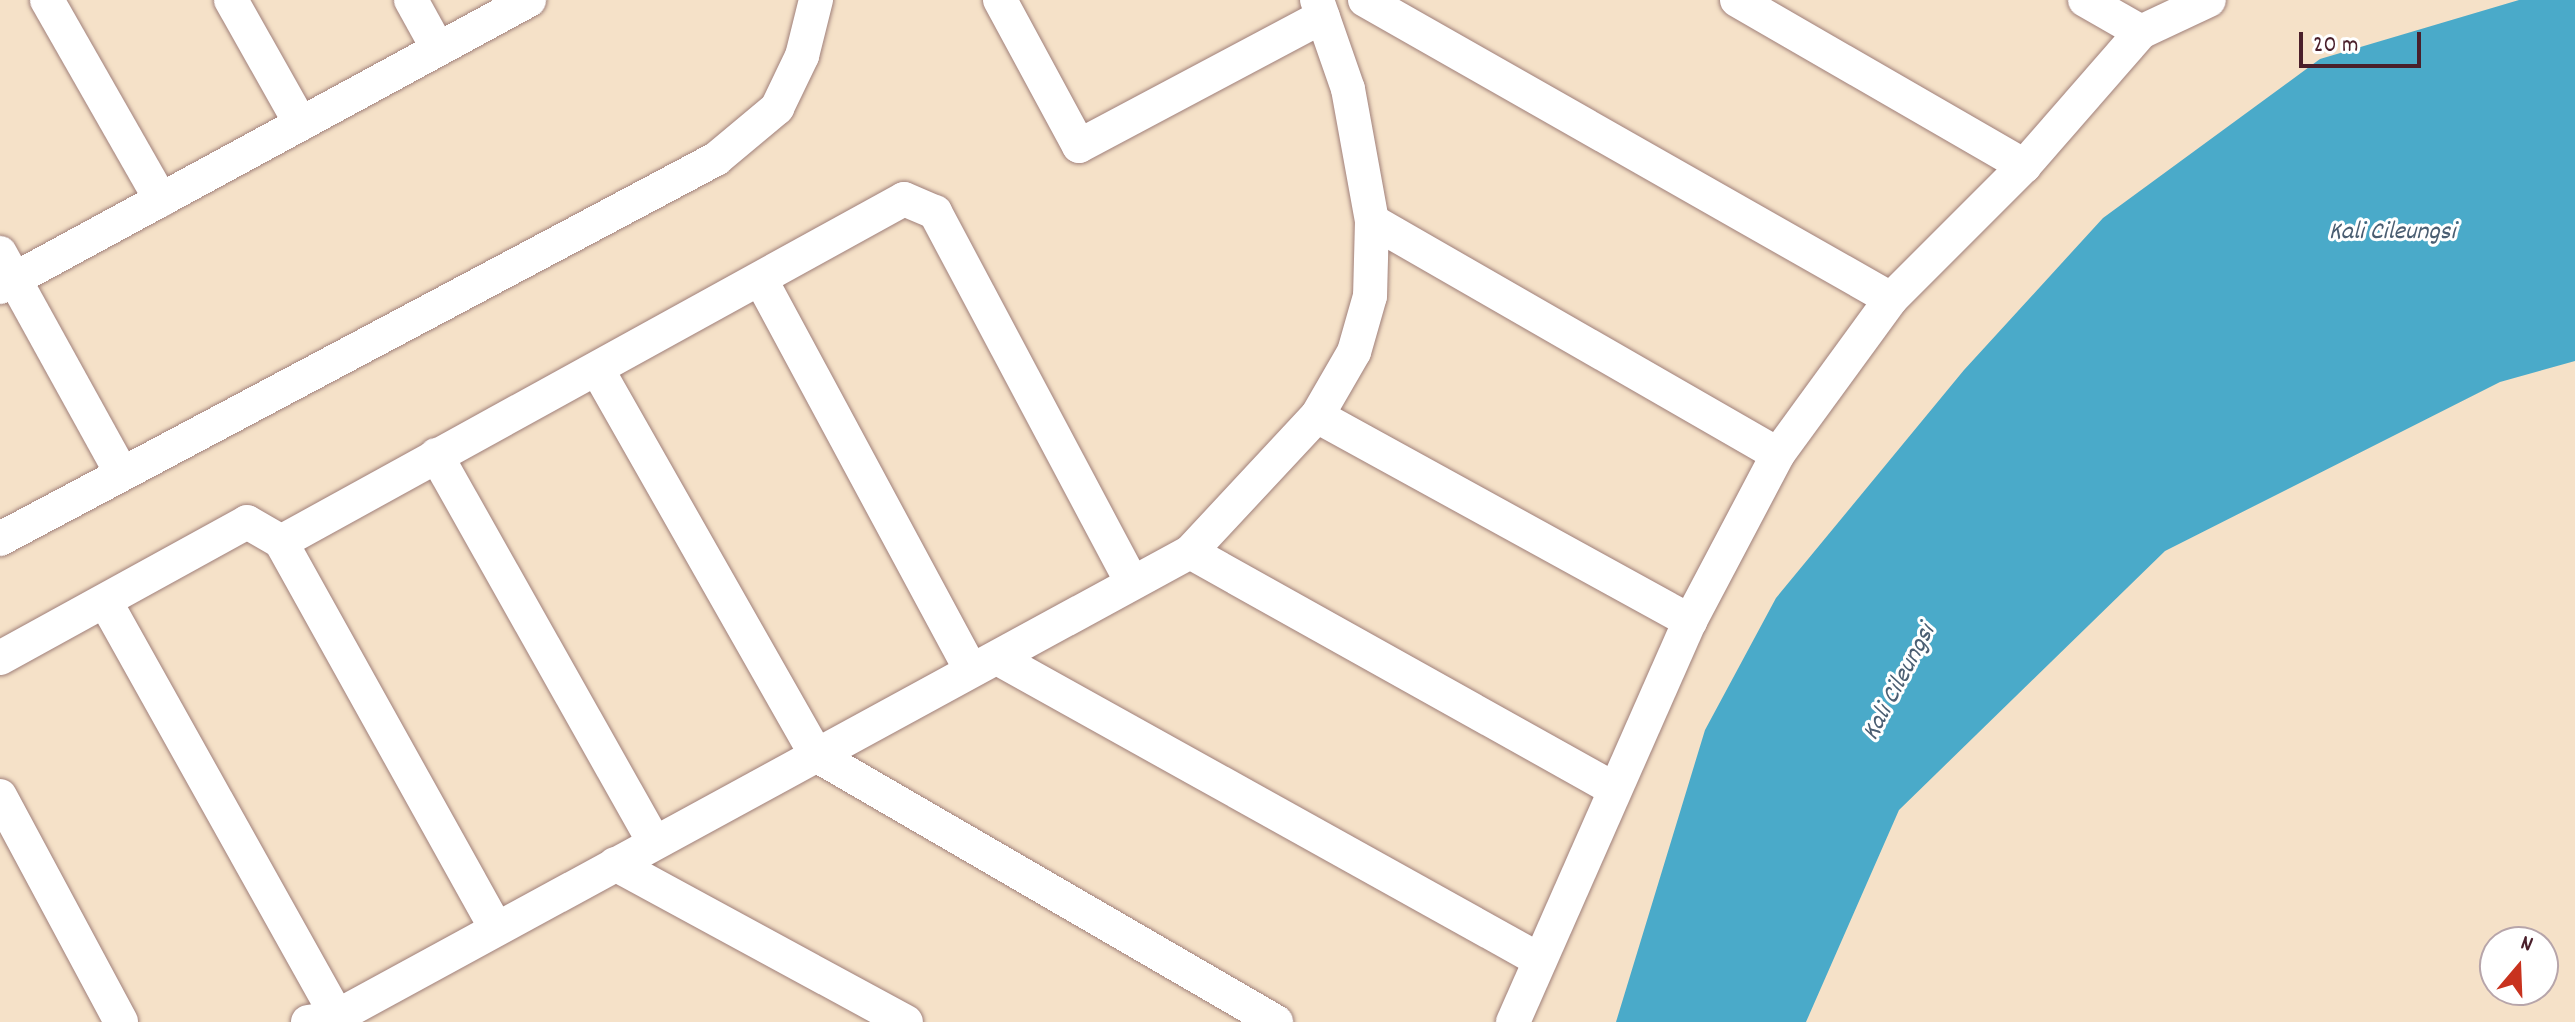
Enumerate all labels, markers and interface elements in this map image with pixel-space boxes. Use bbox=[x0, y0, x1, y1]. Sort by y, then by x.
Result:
scale bar bbox=[2303, 16, 2425, 66]
text: 20 m bbox=[2313, 29, 2359, 63]
water label: Kali Cileungsi bbox=[2329, 217, 2455, 249]
water label: Kali Cileungsi bbox=[1856, 620, 1944, 746]
north arrow bbox=[2479, 926, 2559, 1006]
text: N bbox=[2516, 928, 2537, 961]

